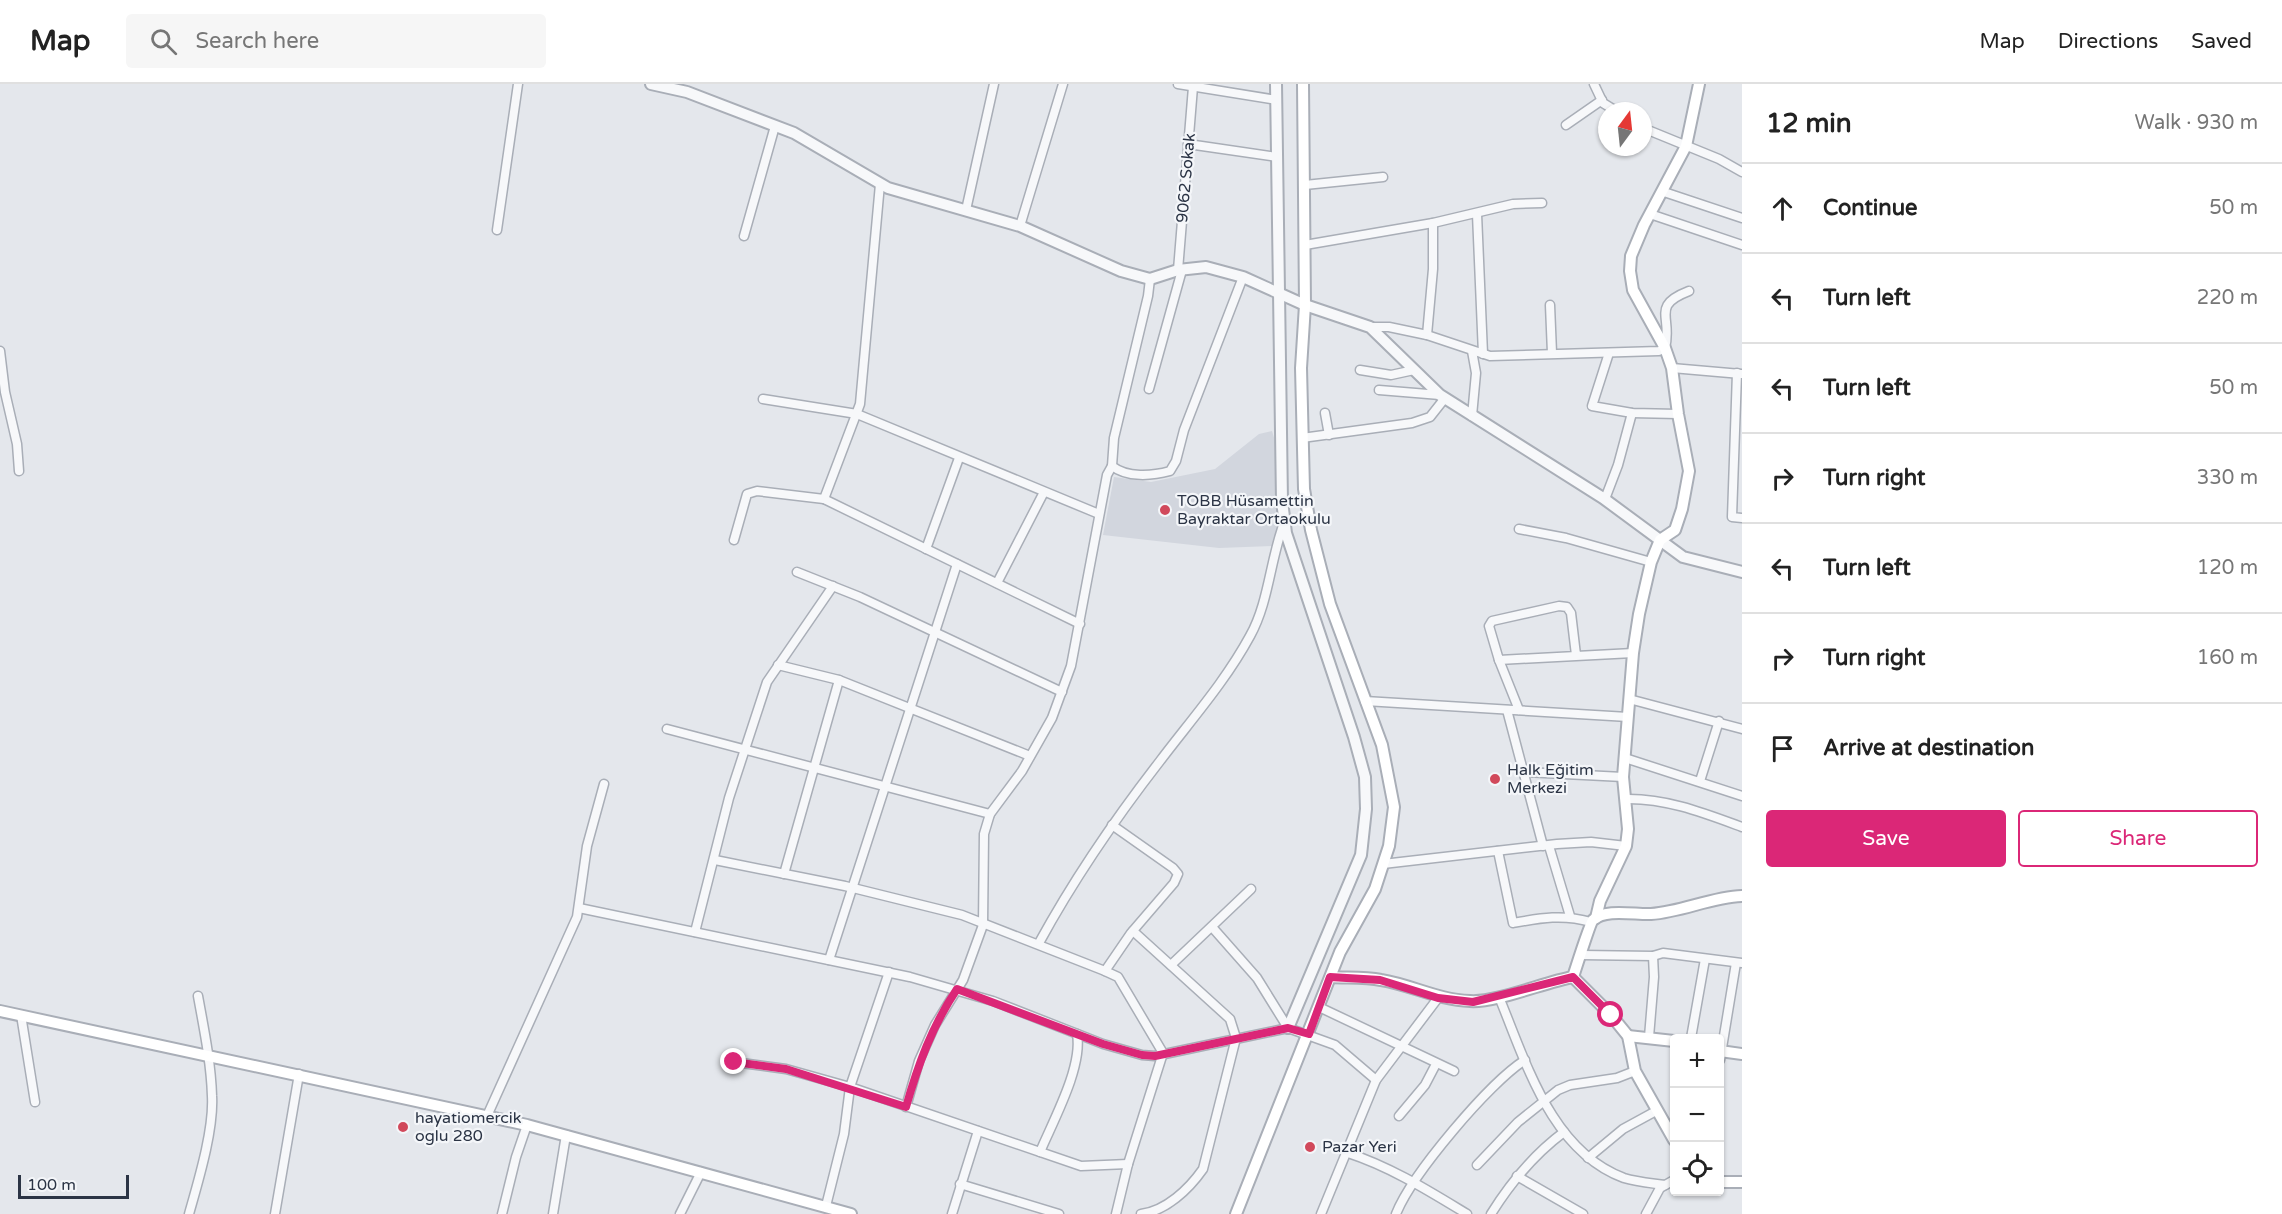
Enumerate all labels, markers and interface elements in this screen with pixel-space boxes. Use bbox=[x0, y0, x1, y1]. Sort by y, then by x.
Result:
search box bbox=[126, 14, 546, 68]
text: Map bbox=[30, 24, 90, 58]
icon: search bbox=[147, 25, 180, 58]
text: Search here bbox=[195, 28, 319, 54]
text: Map bbox=[1979, 29, 2025, 54]
text: Directions bbox=[2058, 29, 2158, 54]
text: Saved bbox=[2191, 29, 2252, 54]
north arrow bbox=[1598, 102, 1652, 156]
text: 12 min bbox=[1766, 108, 1852, 139]
text: Walk · 930 m bbox=[2135, 111, 2258, 135]
street label: 9062 Sokak bbox=[1172, 132, 1200, 224]
icon: ahead bbox=[1766, 192, 1799, 225]
text: Continue bbox=[1823, 195, 1918, 221]
text: 50 m bbox=[2209, 196, 2258, 220]
icon: left bbox=[1766, 282, 1799, 315]
text: Turn left bbox=[1823, 285, 1911, 311]
text: 220 m bbox=[2197, 286, 2258, 310]
icon: left bbox=[1766, 372, 1799, 405]
text: Turn left bbox=[1823, 375, 1911, 401]
text: 50 m bbox=[2209, 376, 2258, 400]
icon: right bbox=[1766, 462, 1799, 495]
text: Turn right bbox=[1823, 465, 1925, 491]
text: 330 m bbox=[2197, 466, 2258, 490]
place label: TOBB Hüsamettin Bayraktar Ortaokulu bbox=[1177, 491, 1331, 529]
marker: TOBB Hüsamettin Bayraktar Ortaokulu bbox=[1158, 503, 1172, 517]
icon: left bbox=[1766, 552, 1799, 585]
text: Turn left bbox=[1823, 555, 1911, 581]
text: 120 m bbox=[2197, 556, 2258, 580]
icon: right bbox=[1766, 642, 1799, 675]
text: Turn right bbox=[1823, 645, 1925, 671]
text: 160 m bbox=[2197, 646, 2258, 670]
icon: arrive bbox=[1766, 732, 1799, 765]
text: Arrive at destination bbox=[1823, 735, 2034, 761]
place label: Halk Eğitim Merkezi bbox=[1507, 760, 1594, 798]
marker: Halk Eğitim Merkezi bbox=[1488, 772, 1502, 786]
button: Save bbox=[1766, 810, 2006, 867]
button: Share bbox=[2018, 810, 2258, 867]
route start bbox=[1597, 1001, 1623, 1027]
map controls bbox=[1670, 1034, 1724, 1196]
button: + bbox=[1670, 1034, 1724, 1088]
route end bbox=[720, 1048, 746, 1074]
button: − bbox=[1670, 1088, 1724, 1142]
place label: hayatiomercik oglu 280 bbox=[415, 1108, 522, 1146]
marker: hayatiomercik oglu 280 bbox=[396, 1120, 410, 1134]
place label: Pazar Yeri bbox=[1322, 1137, 1397, 1157]
marker: Pazar Yeri bbox=[1303, 1140, 1317, 1154]
button: locate bbox=[1670, 1142, 1724, 1196]
scale bar bbox=[18, 1172, 129, 1200]
text: 100 m bbox=[27, 1175, 76, 1195]

